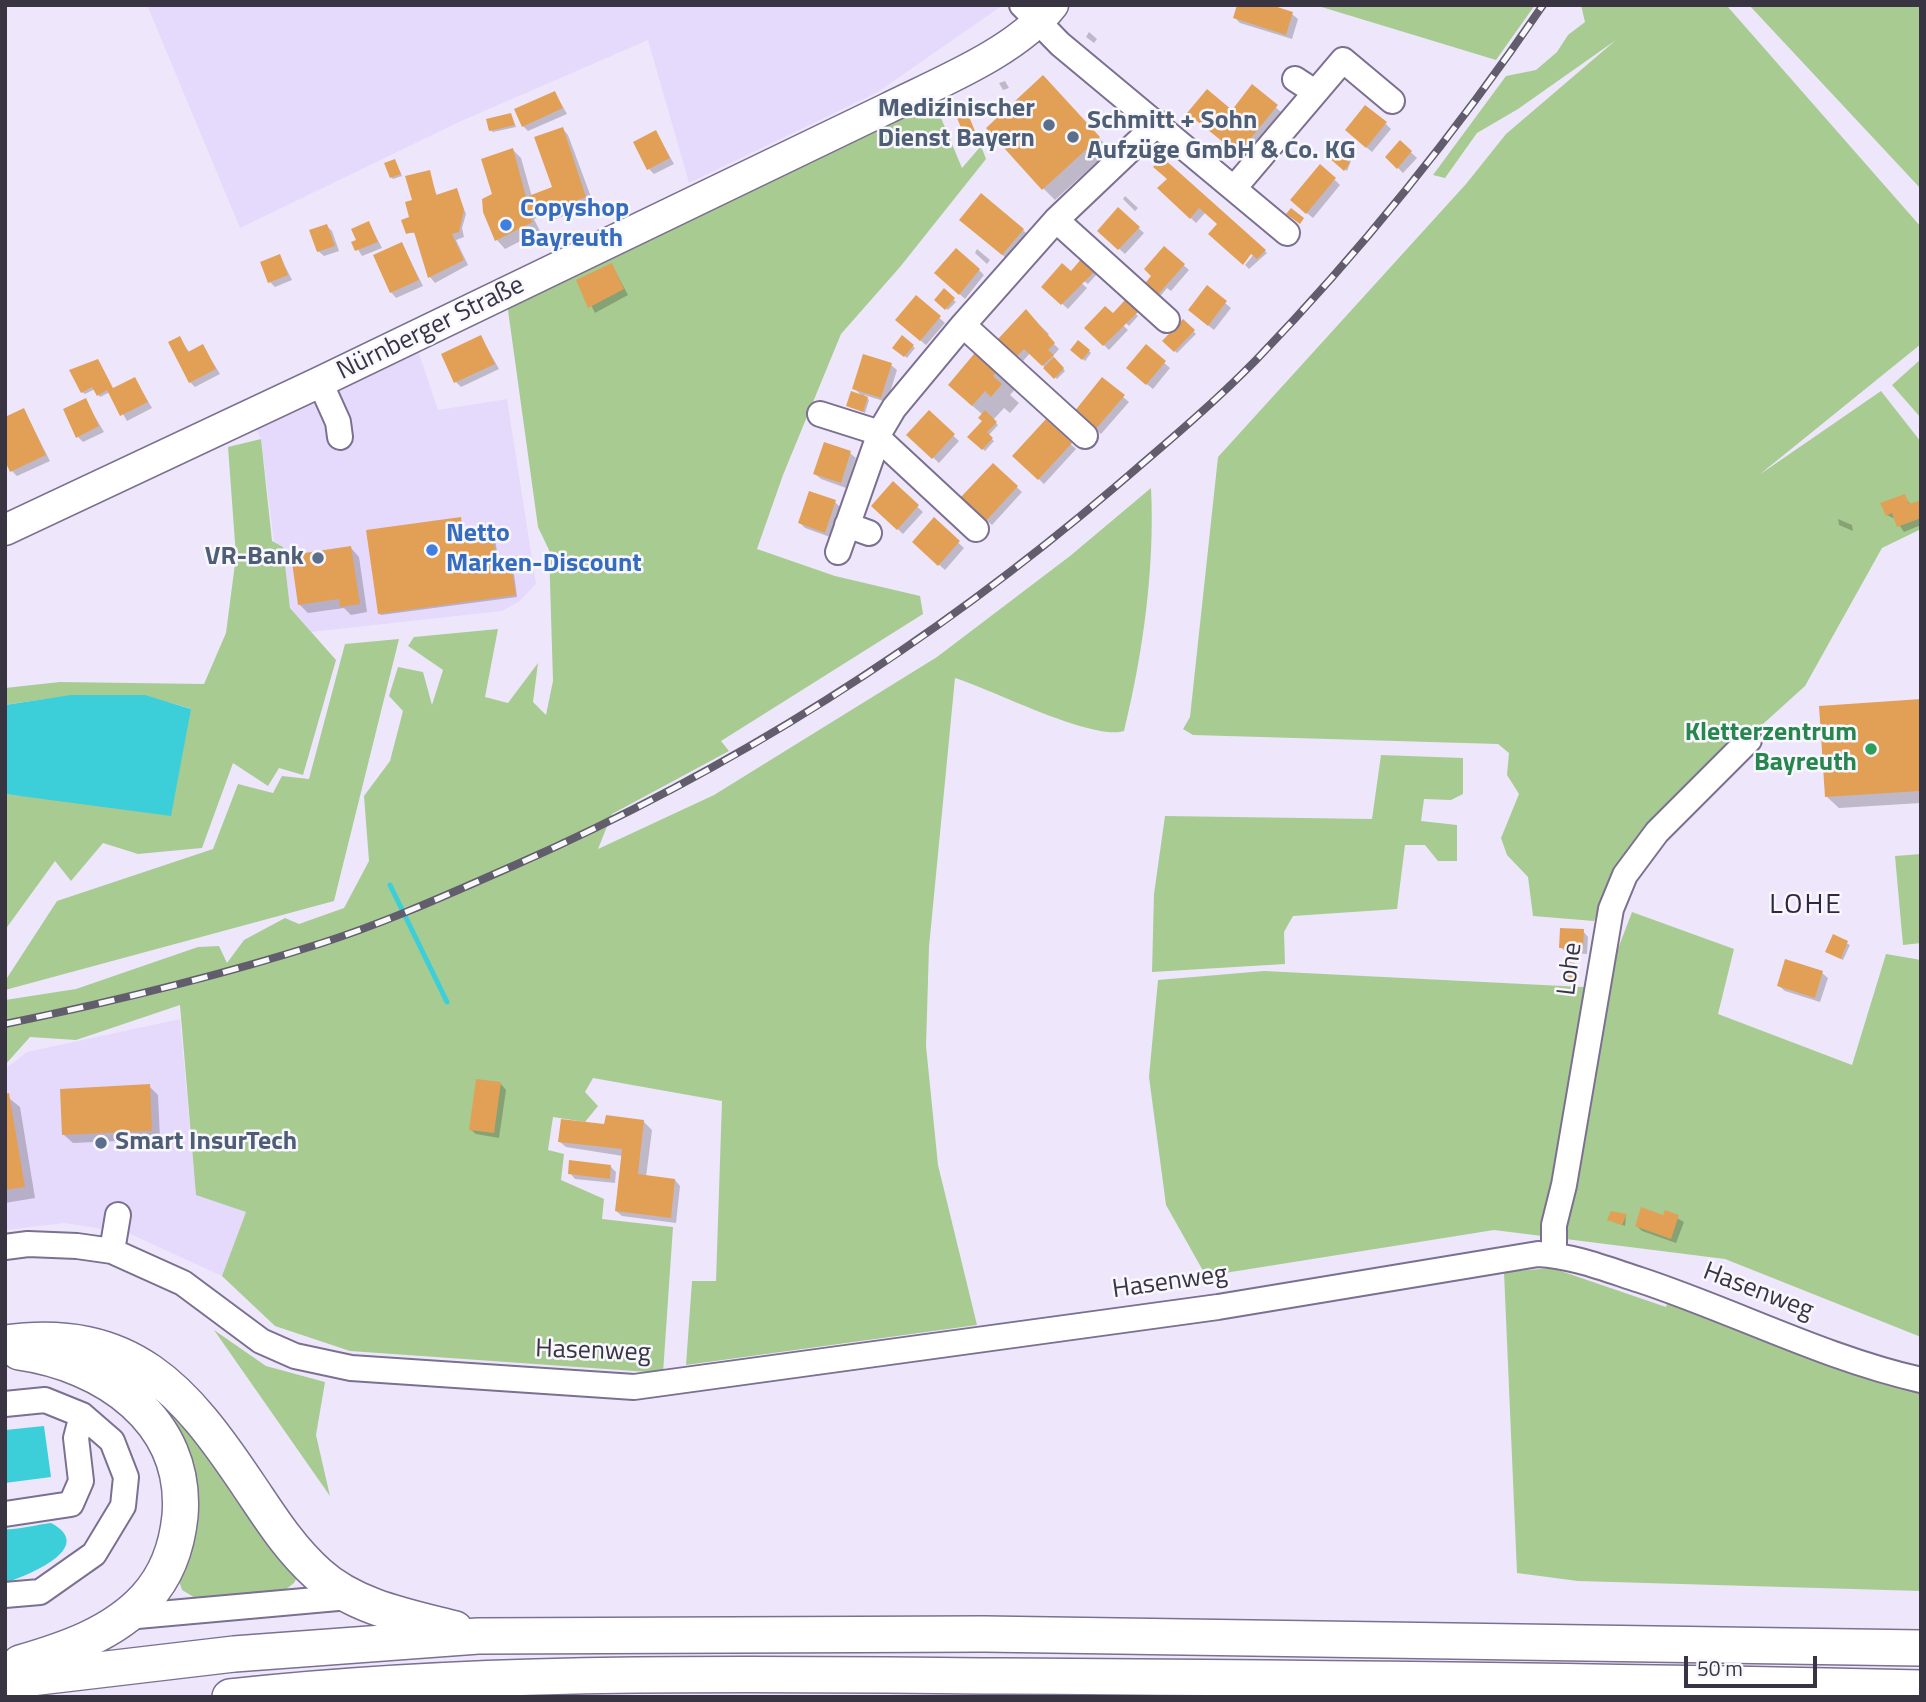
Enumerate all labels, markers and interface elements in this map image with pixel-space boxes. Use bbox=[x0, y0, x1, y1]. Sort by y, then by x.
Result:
place label: Medizinischer Dienst Bayern bbox=[878, 94, 1035, 156]
place label: Schmitt + Sohn Aufzüge GmbH & Co. KG bbox=[1087, 106, 1356, 168]
marker: Medizinischer Dienst Bayern bbox=[1041, 117, 1057, 133]
marker: Schmitt + Sohn Aufzüge GmbH & Co. KG bbox=[1065, 129, 1081, 145]
place label: Copyshop Bayreuth bbox=[520, 194, 629, 256]
marker: Copyshop Bayreuth bbox=[498, 217, 514, 233]
street label: Nürnberger Straße bbox=[332, 270, 530, 388]
place label: Netto Marken-Discount bbox=[446, 519, 642, 580]
place label: VR-Bank bbox=[205, 542, 304, 574]
marker: Netto Marken-Discount bbox=[424, 542, 440, 558]
marker: VR-Bank bbox=[310, 550, 326, 566]
place label: Kletterzentrum Bayreuth bbox=[1685, 718, 1857, 780]
marker: Kletterzentrum Bayreuth bbox=[1863, 741, 1879, 757]
district label: LOHE bbox=[1770, 889, 1842, 923]
street label: Lohe bbox=[1552, 941, 1590, 997]
place label: Smart InsurTech bbox=[115, 1127, 297, 1159]
marker: Smart InsurTech bbox=[93, 1135, 109, 1151]
street label: Hasenweg bbox=[1698, 1257, 1818, 1327]
street label: Hasenweg bbox=[1110, 1259, 1230, 1307]
street label: Hasenweg bbox=[535, 1334, 651, 1370]
scale bar bbox=[1688, 1642, 1821, 1686]
text: 50 m bbox=[1697, 1652, 1743, 1684]

